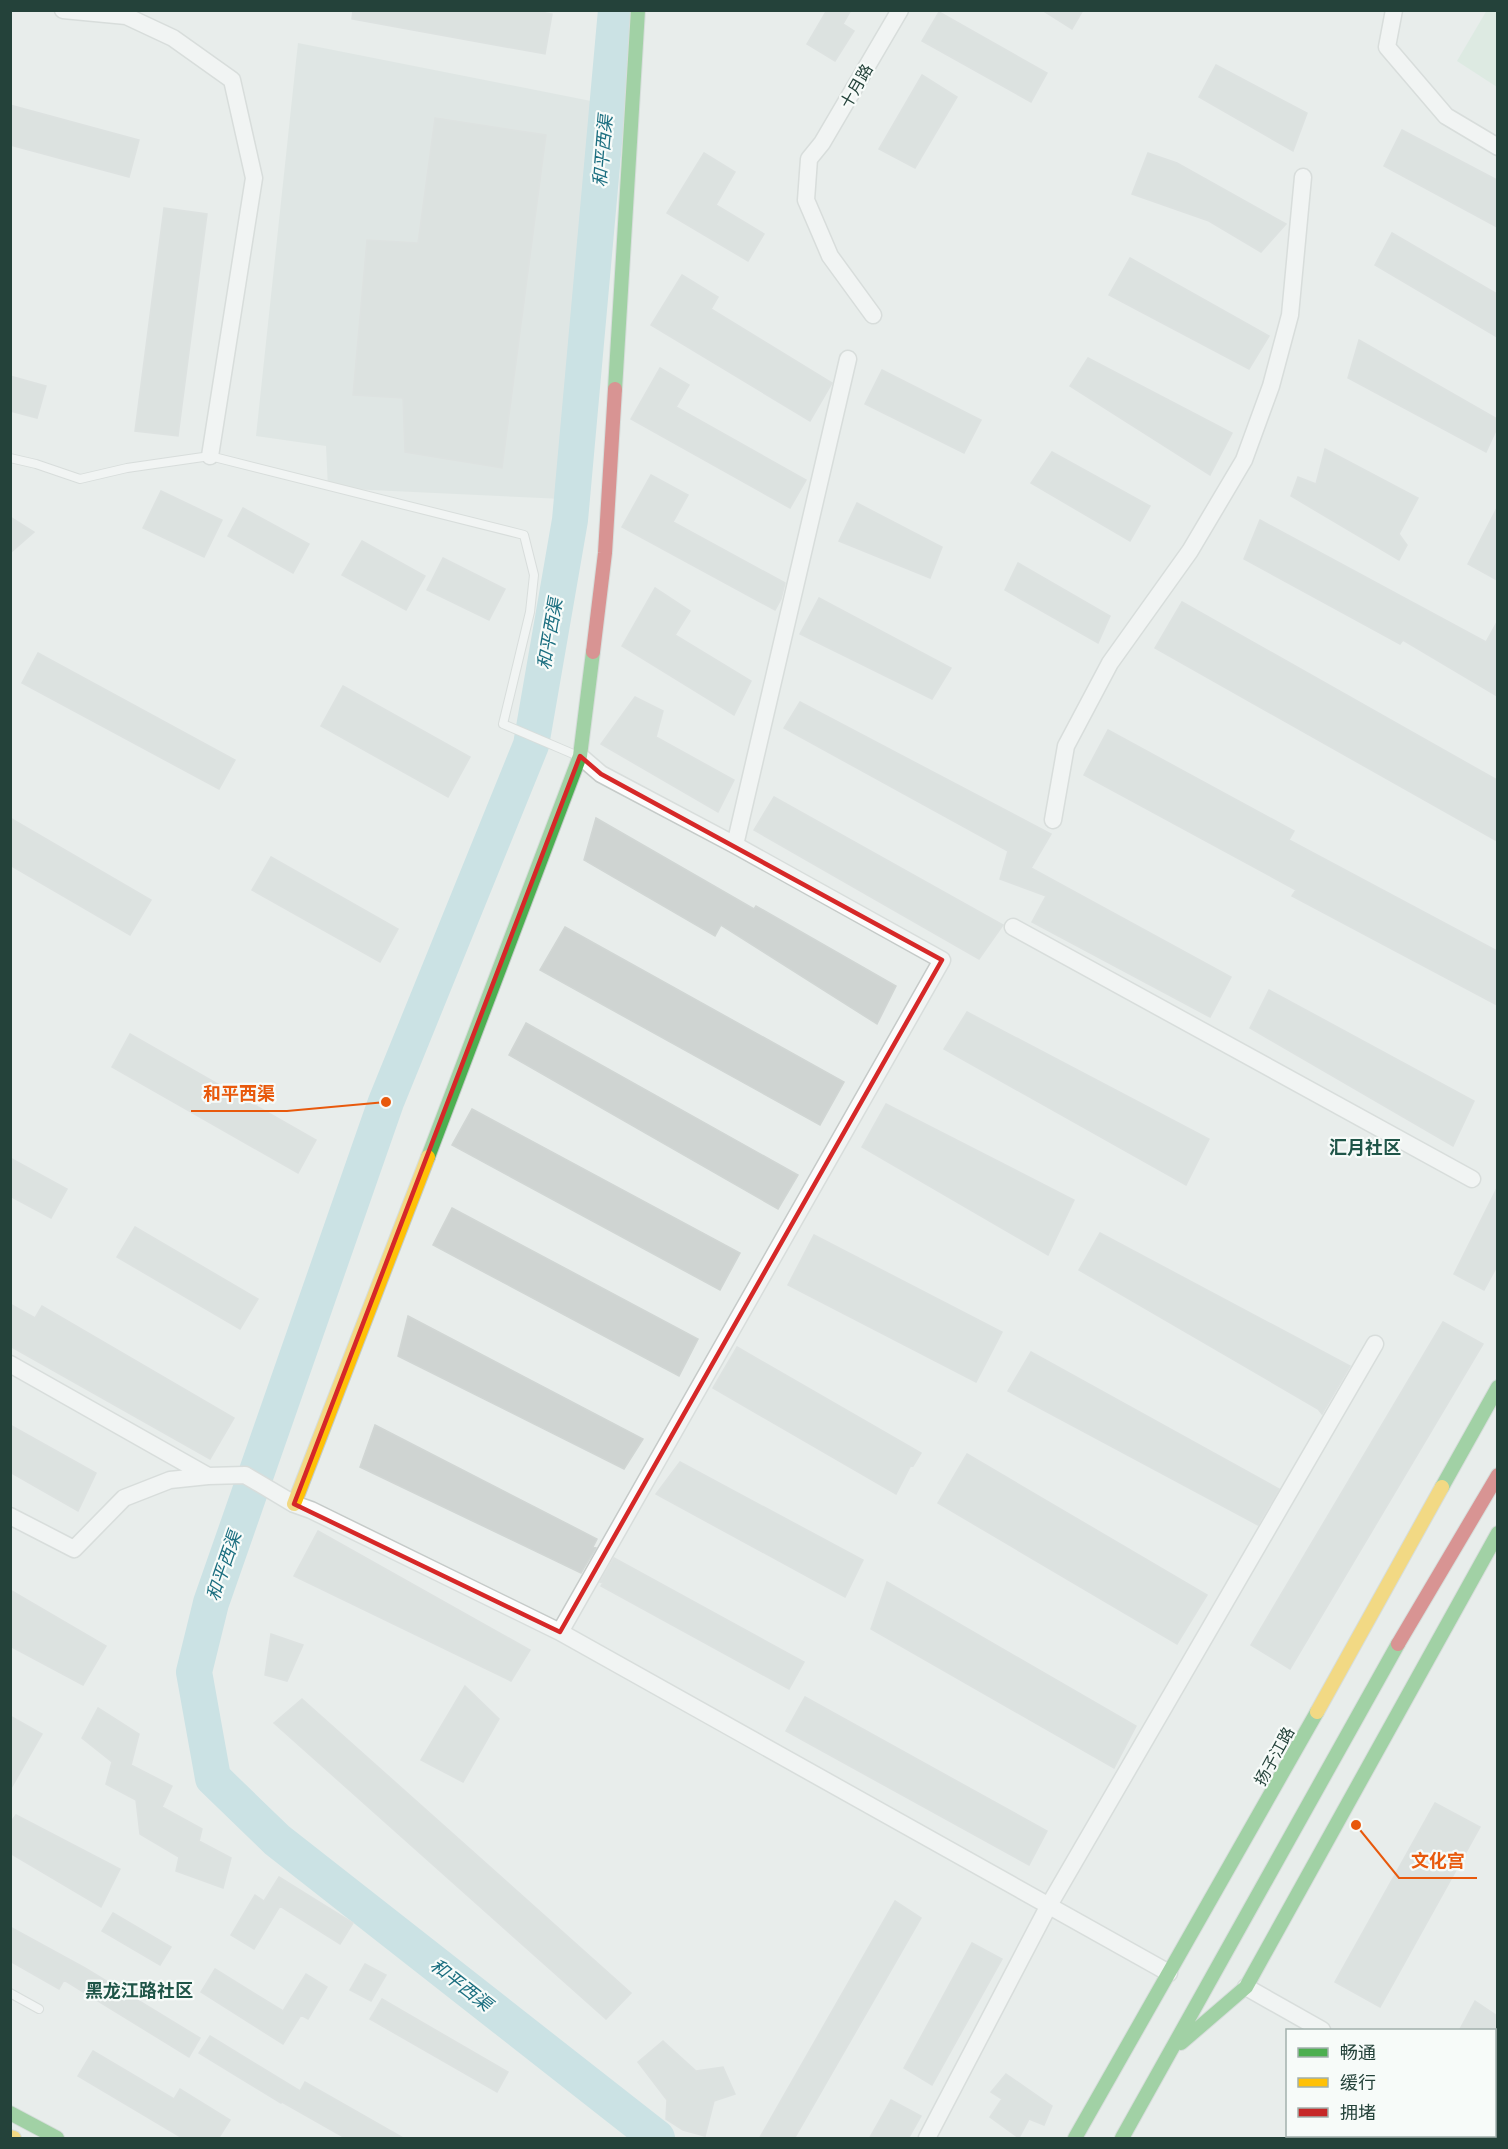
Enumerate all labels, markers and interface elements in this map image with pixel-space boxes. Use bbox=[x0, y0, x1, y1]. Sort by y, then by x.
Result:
street label: 十月路 bbox=[836, 61, 876, 111]
water label: 和平西渠 bbox=[589, 111, 615, 188]
water label: 和平西渠 bbox=[533, 594, 566, 671]
callout: 和平西渠 bbox=[191, 1075, 287, 1111]
text: 和平西渠 bbox=[203, 1083, 275, 1103]
district label: 汇月社区 bbox=[1329, 1137, 1401, 1157]
water label: 和平西渠 bbox=[202, 1526, 245, 1603]
street label: 扬子江路 bbox=[1251, 1724, 1297, 1788]
callout: 文化宫 bbox=[1399, 1842, 1477, 1878]
text: 文化宫 bbox=[1411, 1850, 1465, 1870]
water label: 和平西渠 bbox=[427, 1954, 499, 2016]
district label: 黑龙江路社区 bbox=[85, 1980, 193, 2000]
legend bbox=[1286, 2029, 1496, 2137]
text: 畅通 bbox=[1340, 2042, 1376, 2062]
text: 缓行 bbox=[1340, 2072, 1376, 2092]
text: 拥堵 bbox=[1340, 2102, 1376, 2122]

